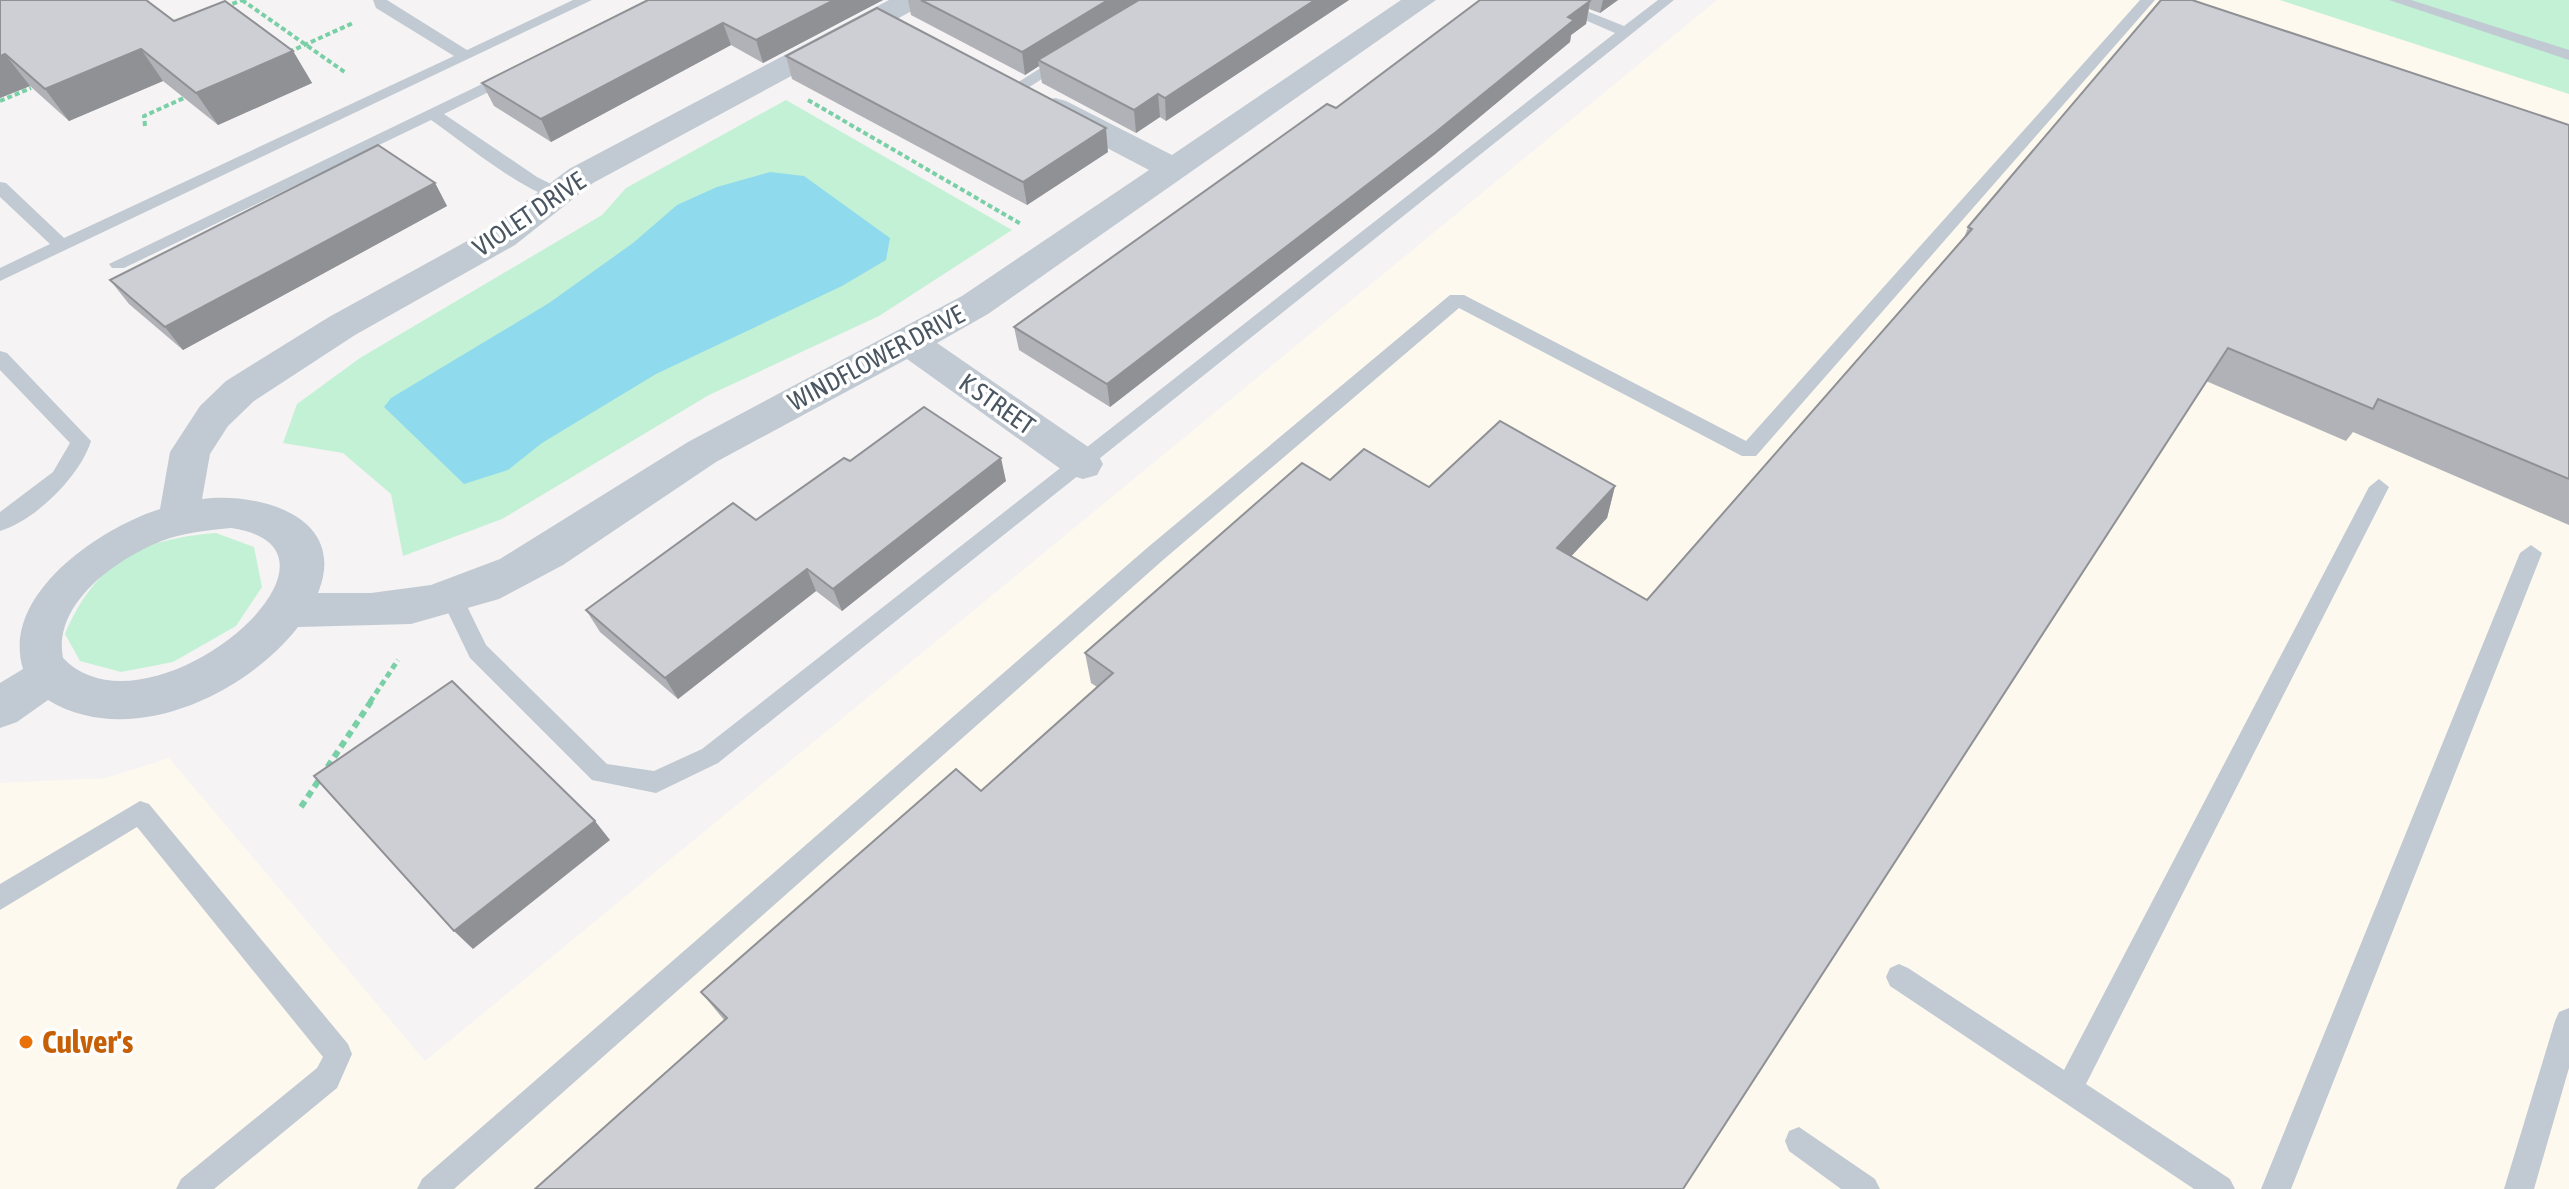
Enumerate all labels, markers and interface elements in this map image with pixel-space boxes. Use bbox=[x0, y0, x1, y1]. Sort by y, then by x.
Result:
street label: VIOLET DRIVE bbox=[467, 166, 591, 262]
street label: WINDFLOWER DRIVE bbox=[783, 299, 969, 417]
street label: K STREET bbox=[953, 367, 1041, 441]
place label: Culver's bbox=[42, 1023, 133, 1060]
marker: Culver's bbox=[17, 1033, 35, 1051]

